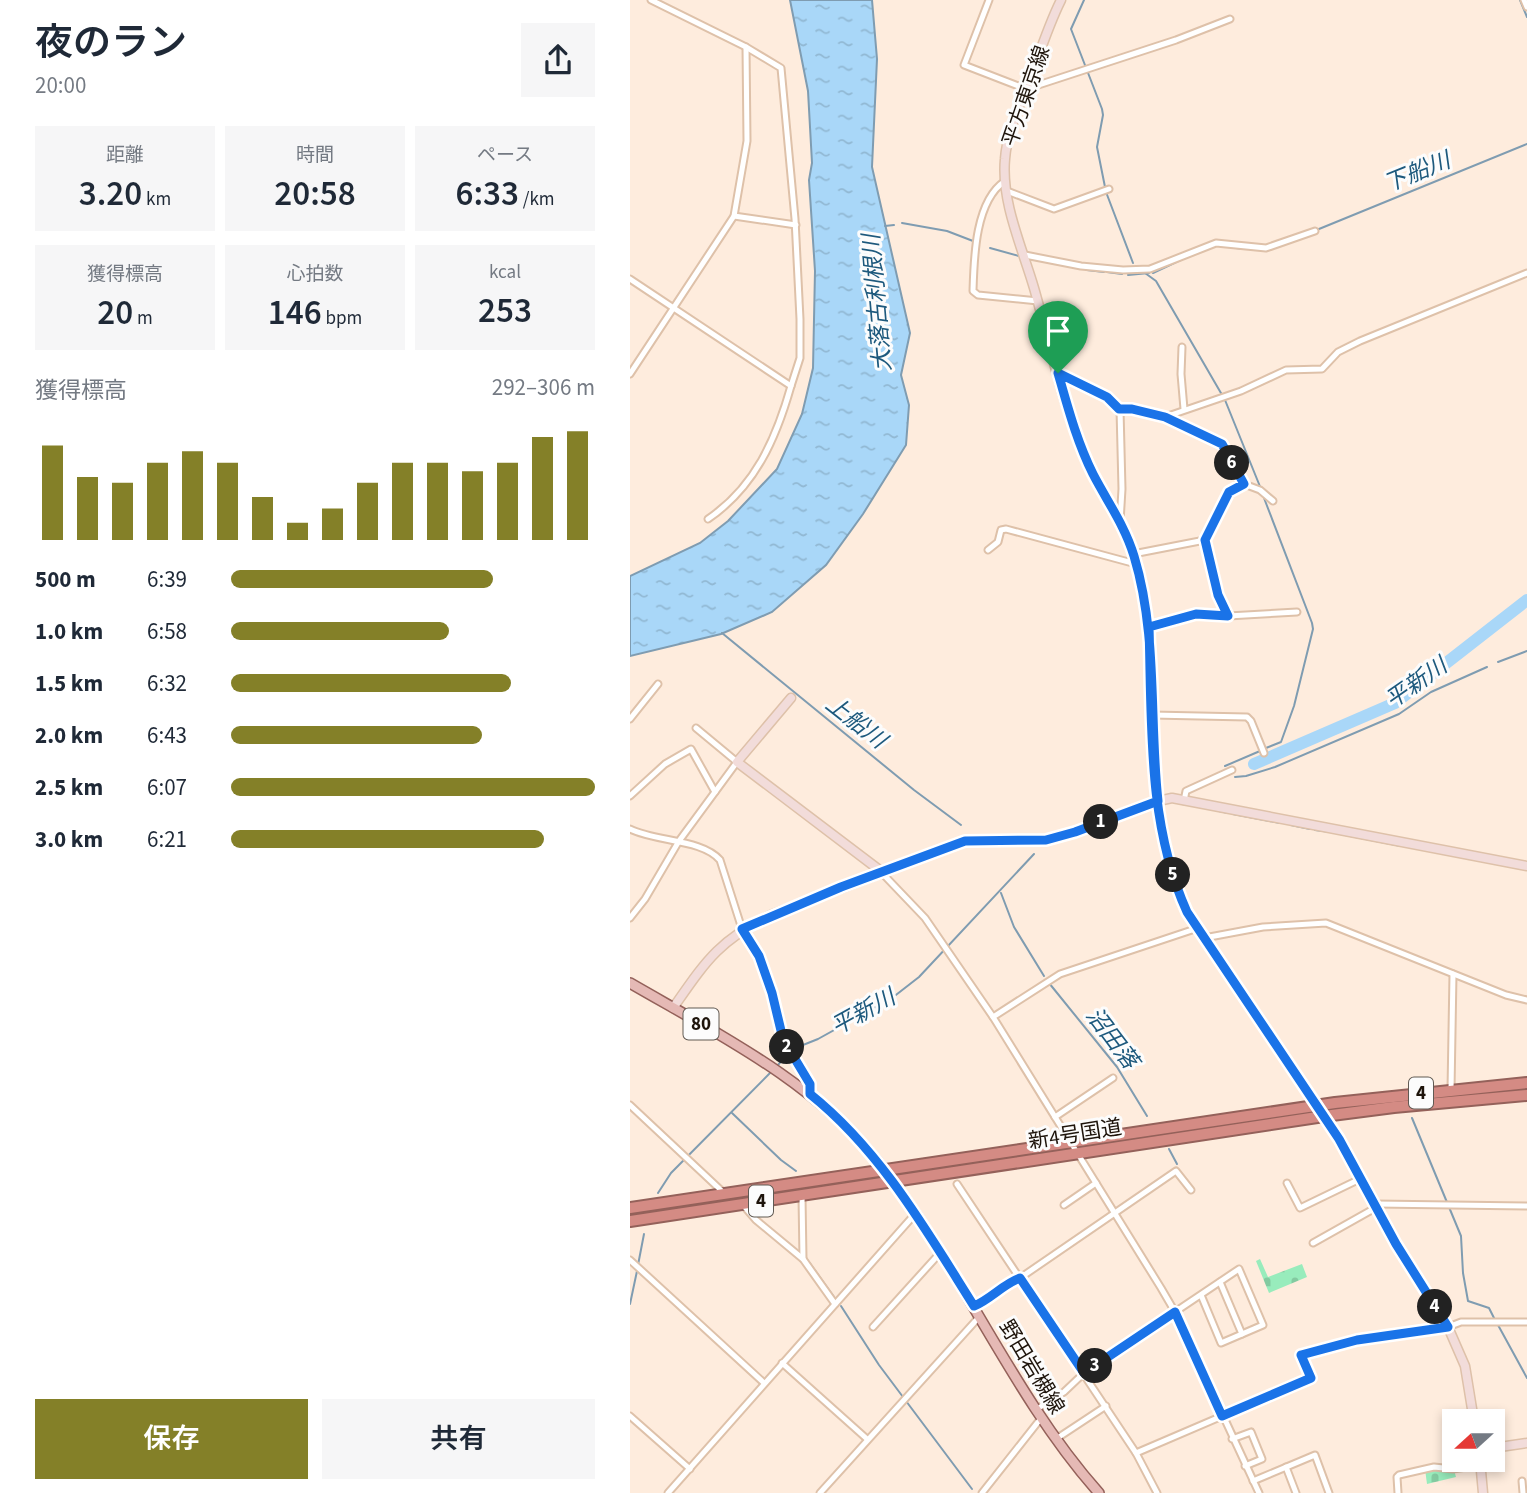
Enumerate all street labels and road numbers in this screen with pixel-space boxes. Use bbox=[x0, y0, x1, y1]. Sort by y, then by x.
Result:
street label: 平方東京線 bbox=[995, 41, 1057, 151]
road number: 80 bbox=[684, 1008, 718, 1040]
road number: 4 bbox=[1409, 1078, 1433, 1108]
street label: 新4号国道 bbox=[1026, 1112, 1124, 1156]
road number: 4 bbox=[749, 1186, 773, 1217]
street label: 野田岩槻線 bbox=[992, 1314, 1072, 1420]

